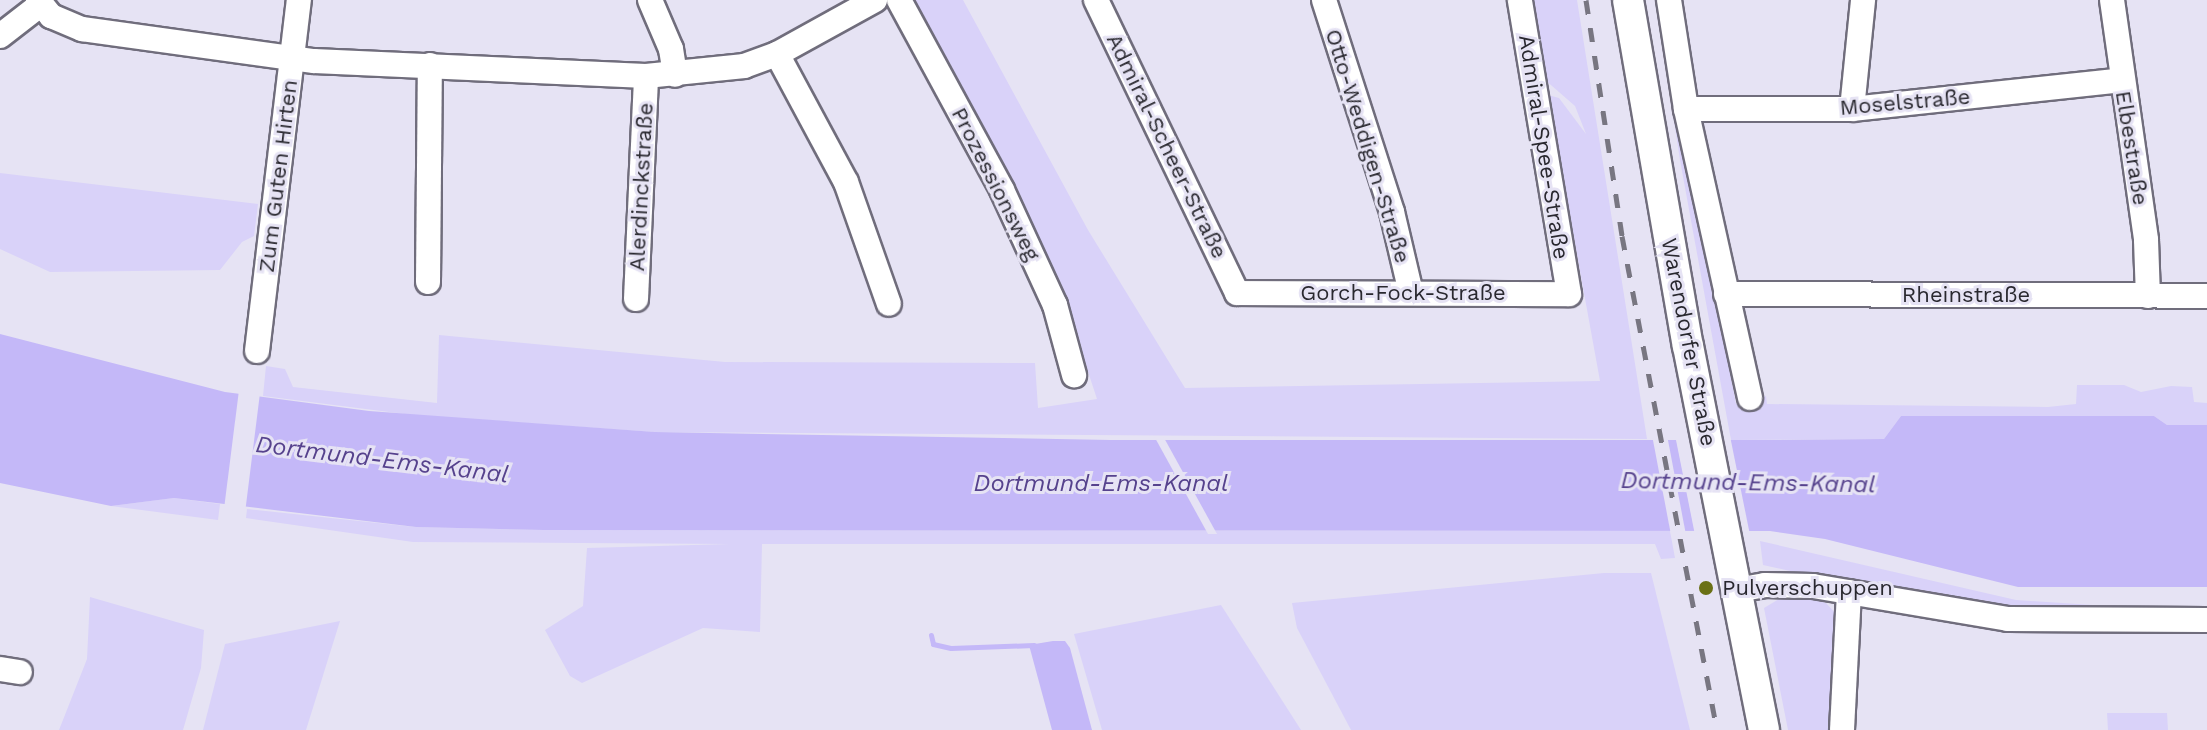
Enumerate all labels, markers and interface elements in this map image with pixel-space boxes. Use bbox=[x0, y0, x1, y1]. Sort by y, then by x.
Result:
street label: Otto-Weddigen-Straße bbox=[1320, 26, 1416, 266]
street label: Admiral-Scheer-Straße bbox=[1101, 29, 1233, 263]
street label: Admiral-Spee-Straße bbox=[1513, 33, 1575, 261]
street label: Zum Guten Hirten bbox=[253, 78, 303, 274]
street label: Moselstraße bbox=[1839, 83, 1971, 121]
street label: Elbestraße bbox=[2110, 89, 2154, 207]
street label: Alerdinckstraße bbox=[623, 102, 659, 272]
street label: Prozessionsweg bbox=[946, 103, 1046, 265]
street label: Warendorfer Straße bbox=[1656, 236, 1722, 448]
street label: Gorch-Fock-Straße bbox=[1300, 280, 1506, 306]
street label: Rheinstraße bbox=[1902, 282, 2030, 308]
water label: Dortmund-Ems-Kanal bbox=[254, 430, 510, 490]
water label: Dortmund-Ems-Kanal bbox=[1620, 466, 1876, 500]
water label: Dortmund-Ems-Kanal bbox=[974, 470, 1228, 498]
place label: Pulverschuppen bbox=[1722, 575, 1893, 601]
marker: Pulverschuppen bbox=[1697, 579, 1715, 597]

